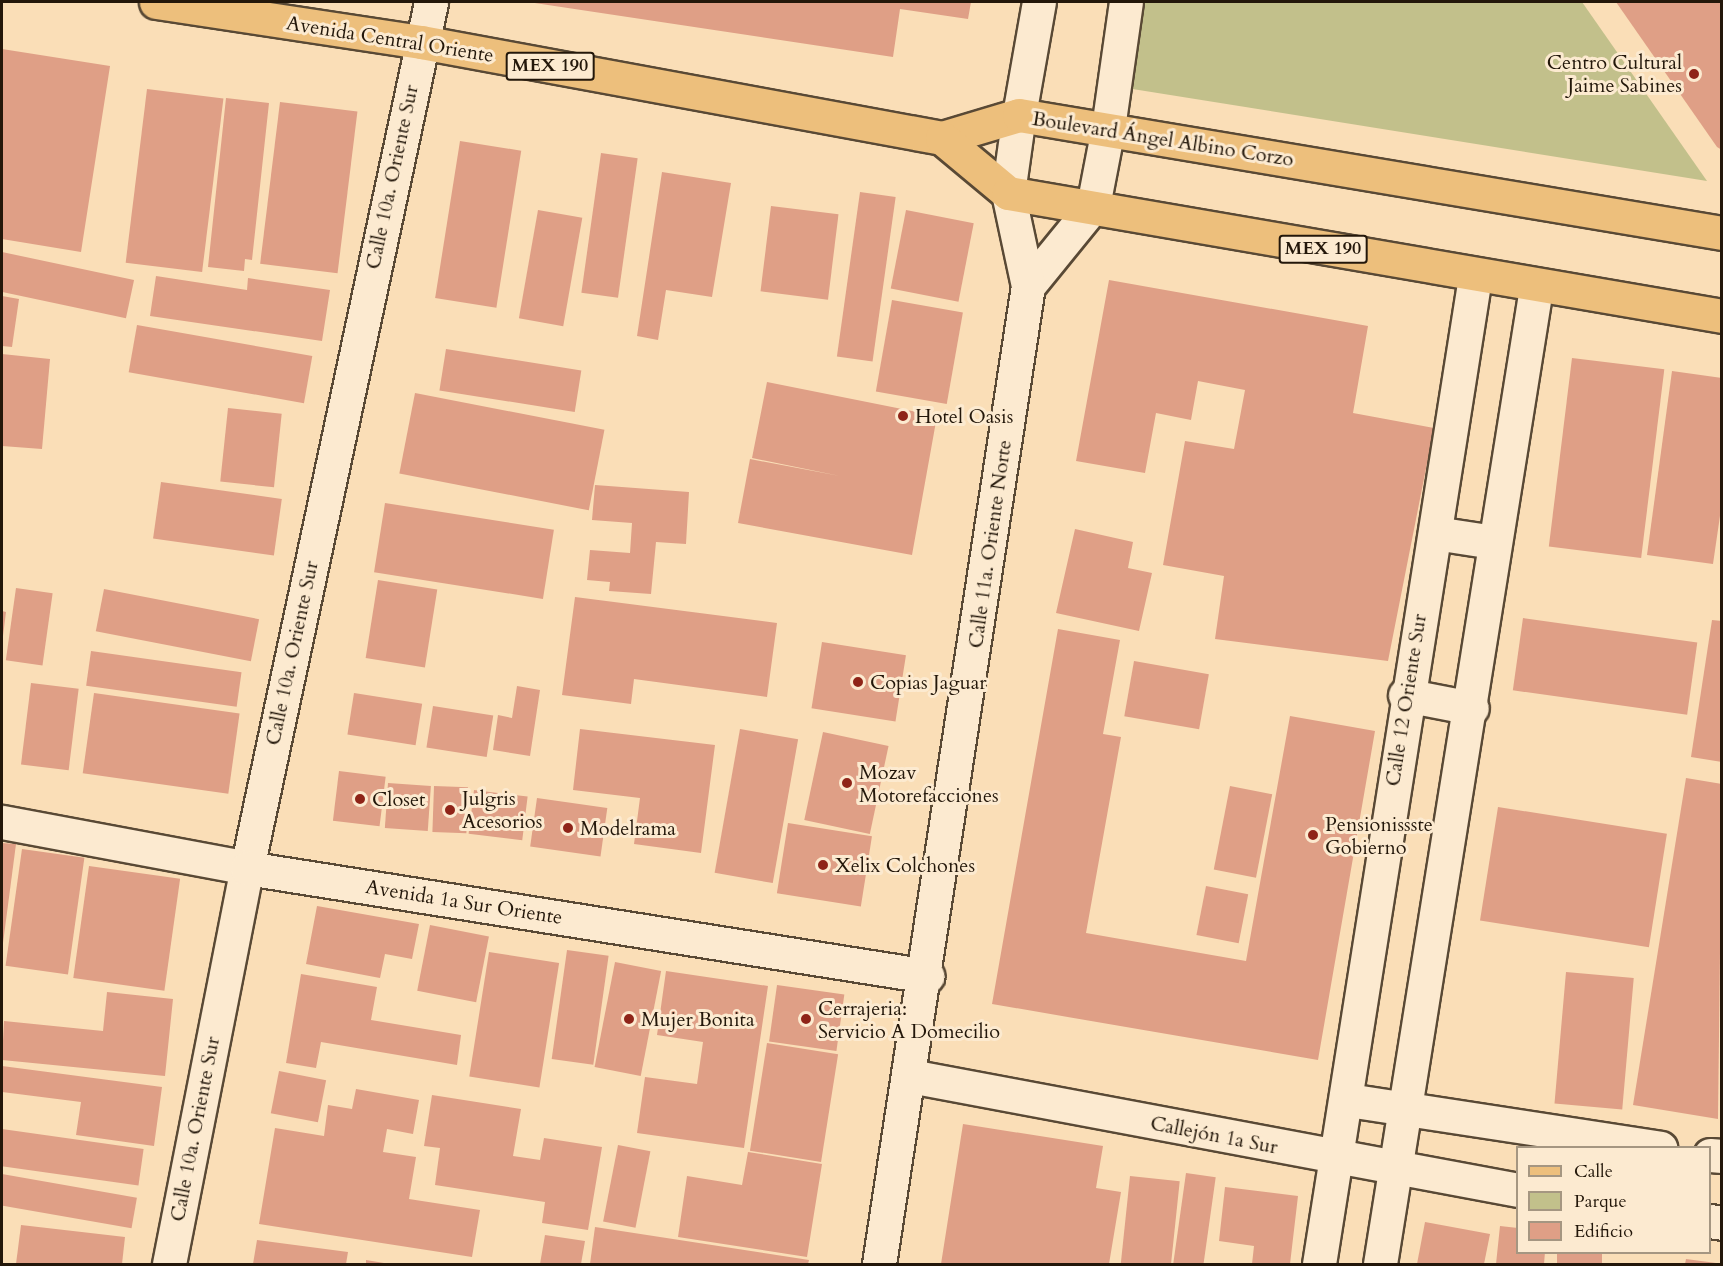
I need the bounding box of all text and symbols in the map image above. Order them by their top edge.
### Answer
street label: Avenida Central Oriente [285,11,495,67]
road number: MEX 190 [505,51,595,81]
place label: Centro Cultural Jaime Sabines [1547,51,1682,98]
marker: Centro Cultural Jaime Sabines [1687,67,1701,81]
street label: Calle 10a. Oriente Sur [361,83,423,271]
street label: Boulevard Ángel Albino Corzo [1031,106,1295,172]
road number: MEX 190 [1278,234,1368,264]
place label: Hotel Oasis [915,404,1013,428]
marker: Hotel Oasis [896,409,910,423]
street label: Calle 11a. Oriente Norte [963,438,1017,650]
street label: Calle 10a. Oriente Sur [261,559,323,747]
street label: Calle 12 Oriente Sur [1381,612,1431,788]
place label: Copias Jaguar [870,670,987,694]
marker: Copias Jaguar [851,675,865,689]
place label: Mozav Motorefacciones [859,760,999,807]
marker: Mozav Motorefacciones [840,776,854,790]
place label: Julgris Acesorios [462,786,542,833]
place label: Closet [372,787,425,811]
marker: Closet [353,792,367,806]
marker: Julgris Acesorios [443,803,457,817]
place label: Pensionissste Gobierno [1325,812,1433,859]
place label: Modelrama [580,816,676,840]
marker: Modelrama [561,821,575,835]
marker: Pensionissste Gobierno [1306,828,1320,842]
place label: Xelix Colchones [835,853,975,877]
marker: Xelix Colchones [816,858,830,872]
street label: Avenida 1a Sur Oriente [364,875,564,929]
place label: Cerrajeria: Servicio A Domecilio [818,996,1000,1043]
place label: Mujer Bonita [641,1007,755,1031]
marker: Mujer Bonita [622,1012,636,1026]
marker: Cerrajeria: Servicio A Domecilio [799,1012,813,1026]
street label: Calle 10a. Oriente Sur [165,1035,225,1223]
street label: Callejón 1a Sur [1148,1111,1280,1159]
legend [1516,1146,1711,1254]
text: Calle [1574,1159,1613,1184]
text: Parque [1574,1189,1627,1214]
text: Edificio [1574,1219,1633,1244]

